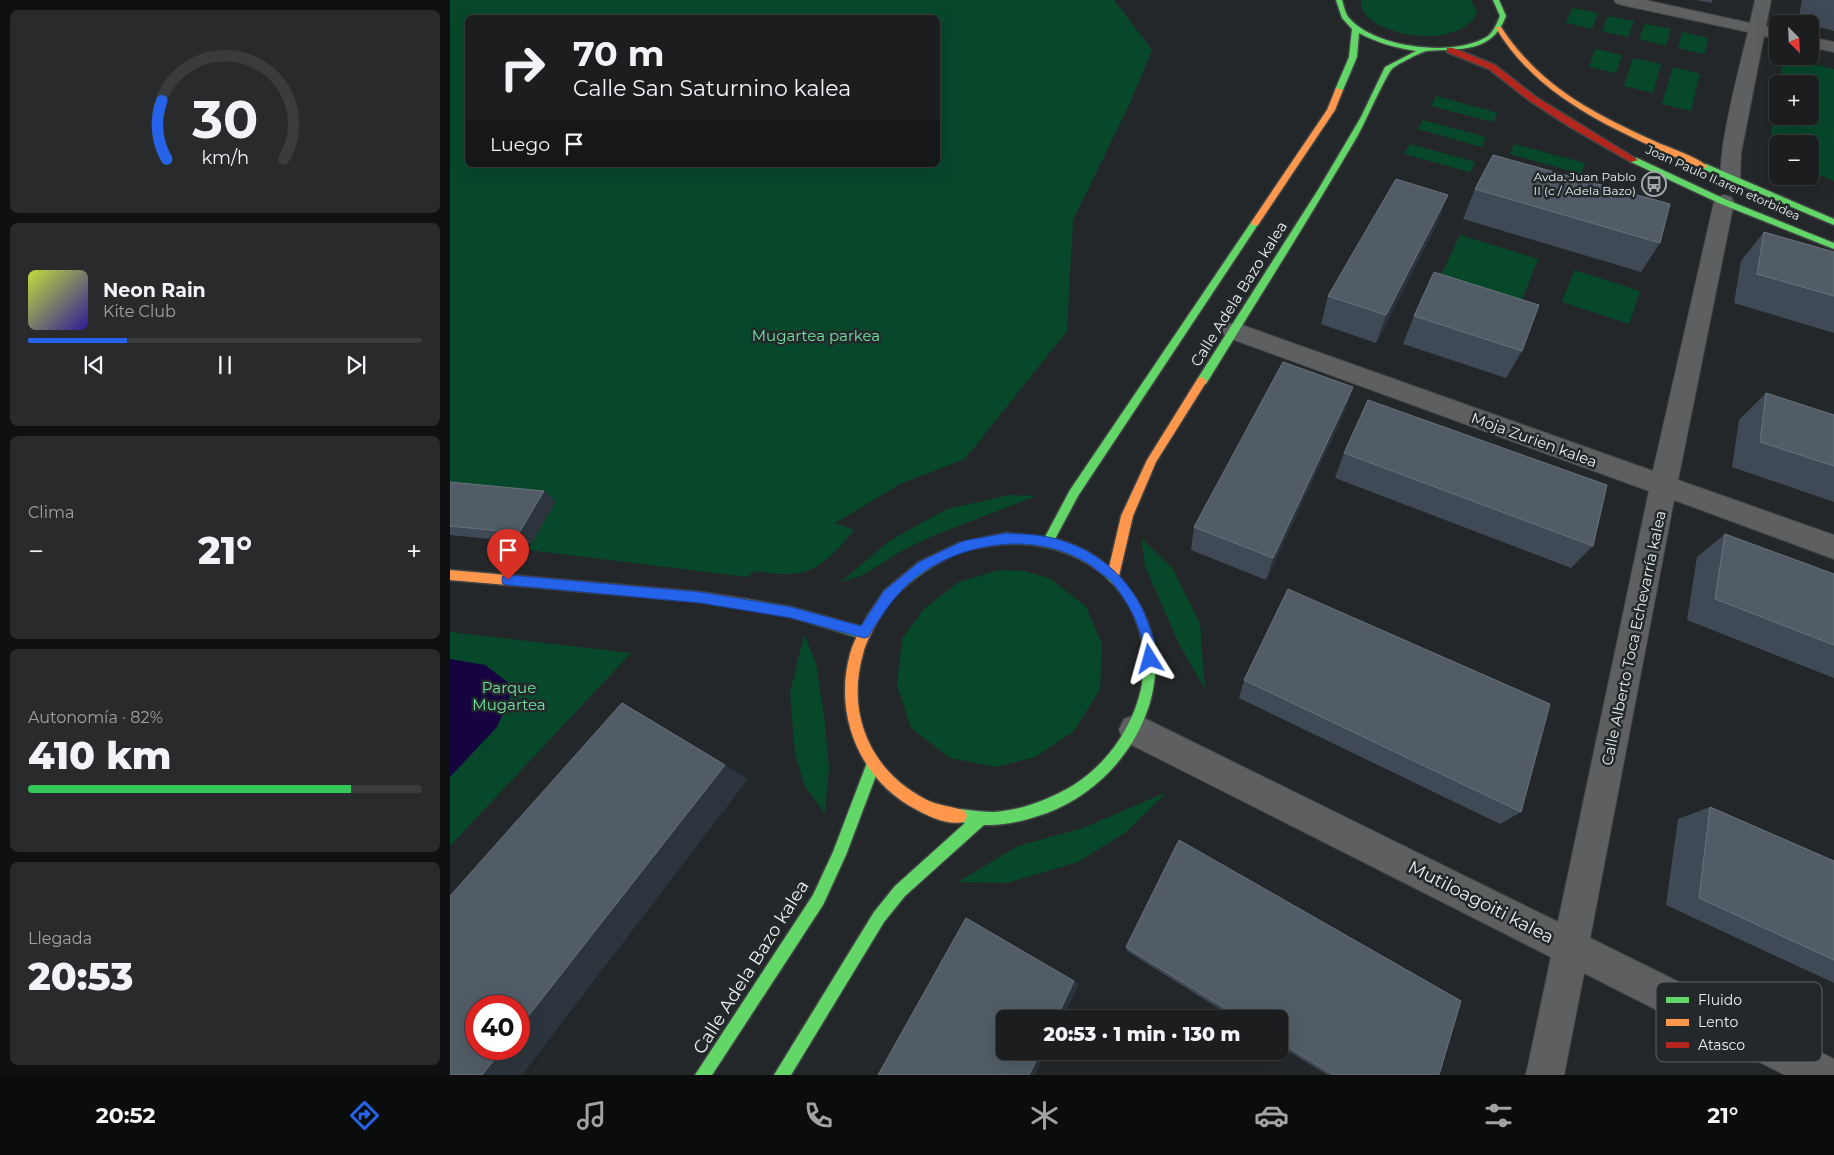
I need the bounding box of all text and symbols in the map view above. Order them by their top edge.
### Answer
north arrow [1769,15,1819,65]
map controls [1769,15,1819,185]
text: 70 m [573,32,664,75]
icon: right [490,35,555,100]
text: Calle San Saturnino kalea [573,75,851,102]
button: + [1769,75,1819,125]
text: 30 [191,88,258,151]
icon: arrive [560,130,588,158]
text: Luego [490,133,550,156]
button: − [1769,135,1819,185]
street label: Joan Paulo II.aren etorbidea [1643,141,1803,223]
text: km/h [201,147,249,168]
place label: Avda. Juan Pablo II (c / Adela Bazo) [1534,169,1636,198]
bus stop icon: Avda. Juan Pablo II (c / Adela Bazo) [1641,171,1667,197]
street label: Calle Adela Bazo kalea [1186,218,1291,370]
text: Neon Rain [103,279,206,302]
text: Kite Club [103,302,176,321]
park label: Mugartea parkea [752,326,880,345]
icon: previous [80,351,108,379]
icon: pause [211,351,239,379]
icon: next [342,351,370,379]
street label: Moja Zurien kalea [1469,408,1600,471]
text: Clima [28,503,74,522]
street label: Calle Alberto Toca Echevarría kalea [1597,509,1670,767]
text: 21° [198,527,252,574]
pin [487,529,529,580]
text: − [28,534,44,568]
text: + [406,534,422,568]
icon: arrive [494,536,522,564]
position arrow [1123,632,1175,684]
park label: Parque Mugartea [472,678,546,714]
text: Autonomía · 82% [28,708,163,727]
text: 410 km [28,732,172,779]
street label: Mutiloagoiti kalea [1404,856,1558,948]
street label: Calle Adela Bazo kalea [688,876,814,1058]
text: Llegada [28,929,92,948]
text: 20:53 [28,953,133,1000]
legend [1656,982,1822,1062]
text: Fluido [1698,991,1742,1009]
speed limit sign: 40 [465,995,530,1060]
text: Lento [1698,1013,1738,1031]
text: 20:53 · 1 min · 130 m [1044,1023,1240,1046]
text: Atasco [1698,1036,1745,1054]
icon: directions [347,1098,382,1133]
icon: music [574,1098,609,1133]
icon: phone [801,1098,836,1133]
icon: climate [1027,1098,1062,1133]
icon: car [1254,1098,1289,1133]
icon: filters [1481,1098,1516,1133]
text: 20:52 [96,1102,156,1129]
text: 21° [1707,1102,1738,1129]

